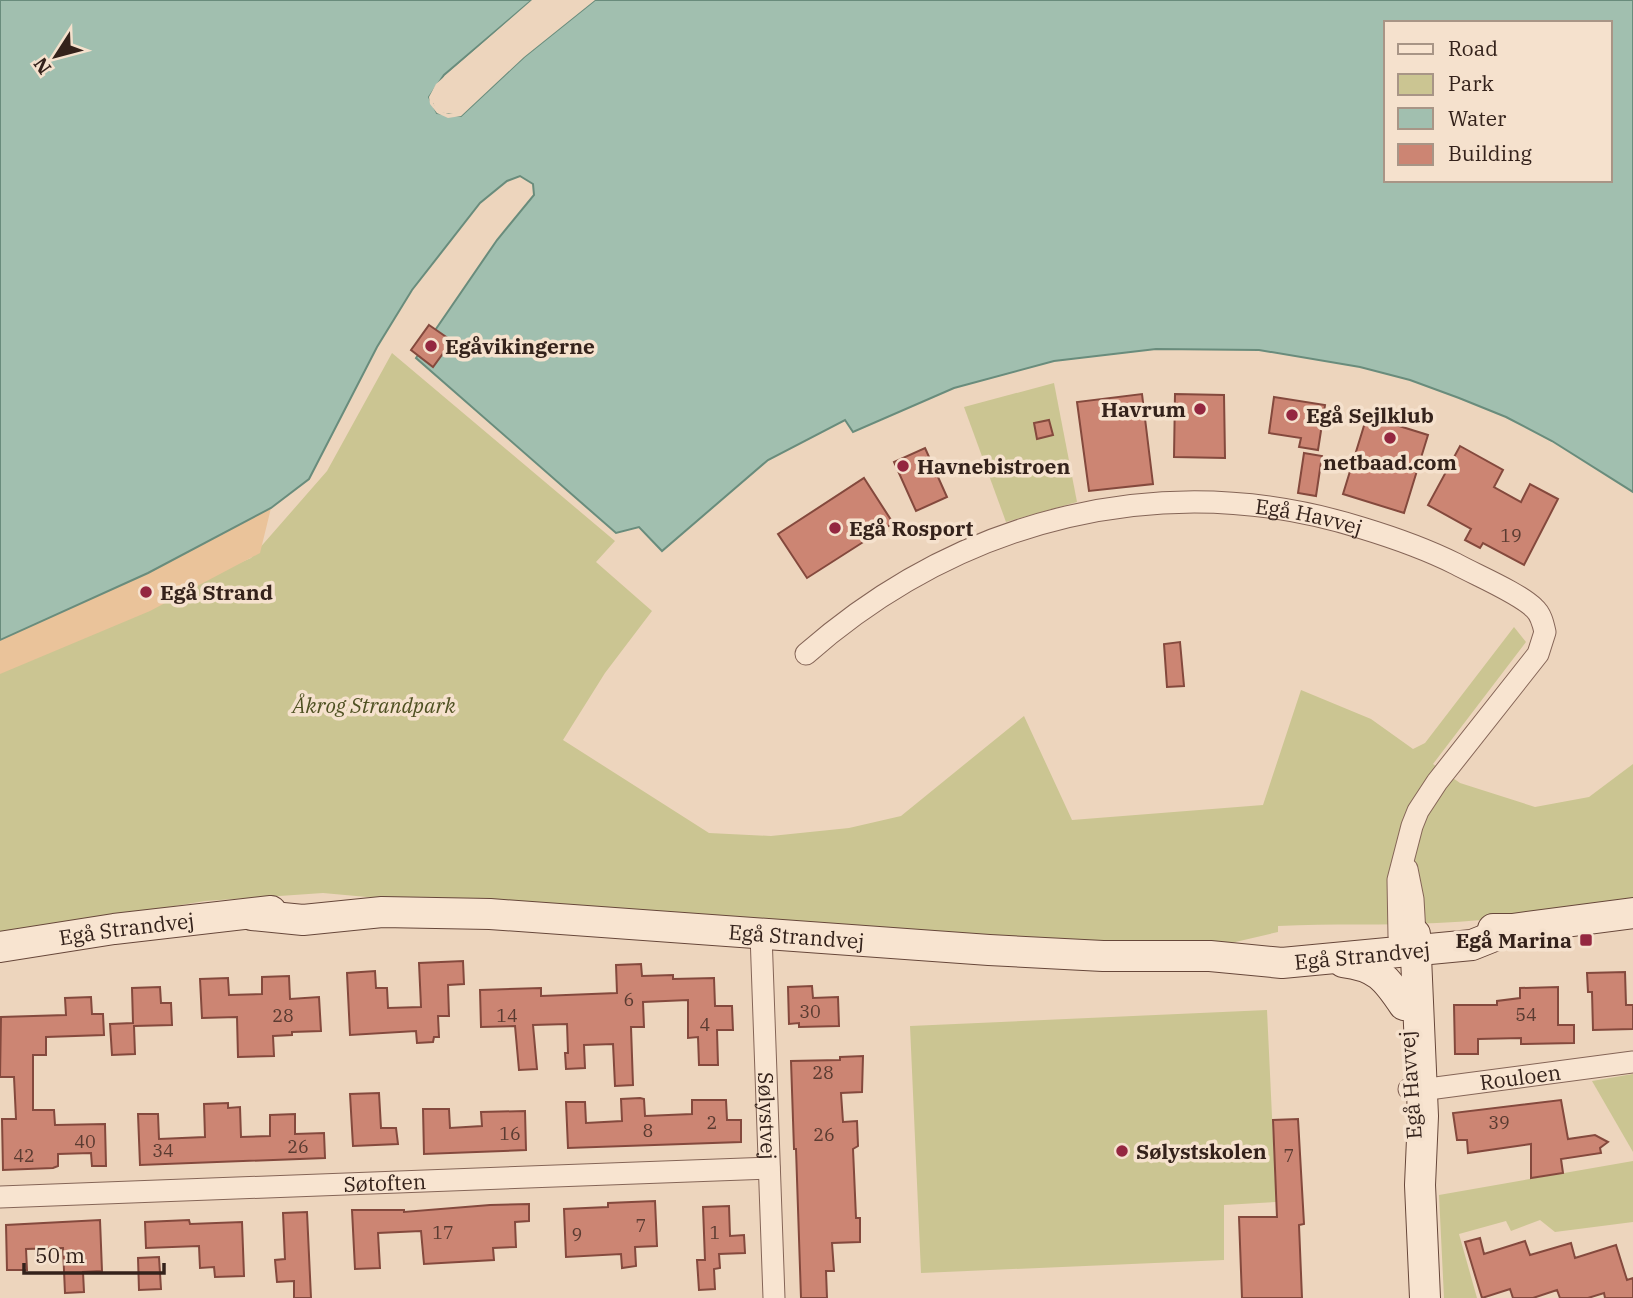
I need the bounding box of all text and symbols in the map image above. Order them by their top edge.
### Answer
north arrow [21,21,91,91]
legend [1384,21,1612,182]
text: Road [1448,34,1498,62]
text: N [28,53,56,79]
text: Park [1448,69,1495,97]
text: Water [1448,104,1507,132]
text: Building [1448,139,1533,167]
place label: Egåvikingerne [445,332,595,360]
marker: Egåvikingerne [423,338,439,354]
place label: Havrum [1101,395,1186,423]
marker: Havrum [1192,401,1208,417]
place label: Egå Sejlklub [1306,401,1434,429]
marker: Egå Sejlklub [1284,407,1300,423]
marker: netbaad.com [1382,430,1398,446]
place label: netbaad.com [1323,448,1457,476]
place label: Havnebistroen [917,452,1071,480]
marker: Havnebistroen [895,458,911,474]
street label: Egå Havvej [1254,492,1366,541]
place label: Egå Rosport [849,514,974,542]
marker: Egå Rosport [827,520,843,536]
house number: 19 [1500,524,1522,547]
place label: Egå Strand [160,578,273,606]
marker: Egå Strand [138,584,154,600]
park label: Åkrog Strandpark [290,691,457,719]
street label: Egå Strandvej [57,906,196,952]
street label: Egå Strandvej [728,917,866,955]
place label: Egå Marina [1455,926,1572,954]
marker: Egå Marina [1578,932,1594,948]
street label: Egå Strandvej [1293,935,1431,976]
house number: 6 [624,988,634,1011]
house number: 30 [799,1000,821,1023]
house number: 54 [1515,1003,1537,1026]
house number: 28 [272,1004,294,1027]
house number: 14 [496,1004,518,1027]
house number: 4 [700,1013,710,1036]
street label: Egå Havvej [1392,1030,1428,1140]
street label: Rouloen [1478,1058,1563,1096]
house number: 28 [812,1061,834,1084]
street label: Sølystvej [752,1072,783,1160]
house number: 2 [707,1111,717,1134]
house number: 39 [1488,1111,1510,1134]
house number: 8 [643,1119,653,1142]
house number: 16 [499,1122,521,1145]
house number: 26 [813,1123,835,1146]
house number: 40 [74,1130,96,1153]
house number: 26 [287,1135,309,1158]
place label: Sølystskolen [1136,1137,1267,1165]
house number: 34 [152,1139,174,1162]
marker: Sølystskolen [1114,1143,1130,1159]
house number: 42 [13,1144,35,1167]
house number: 7 [1284,1144,1294,1167]
street label: Søtoften [343,1167,427,1198]
house number: 7 [636,1214,646,1237]
house number: 17 [432,1221,454,1244]
house number: 1 [710,1221,720,1244]
house number: 9 [572,1223,582,1246]
scale bar [24,1232,164,1276]
text: 50 m [35,1241,85,1269]

